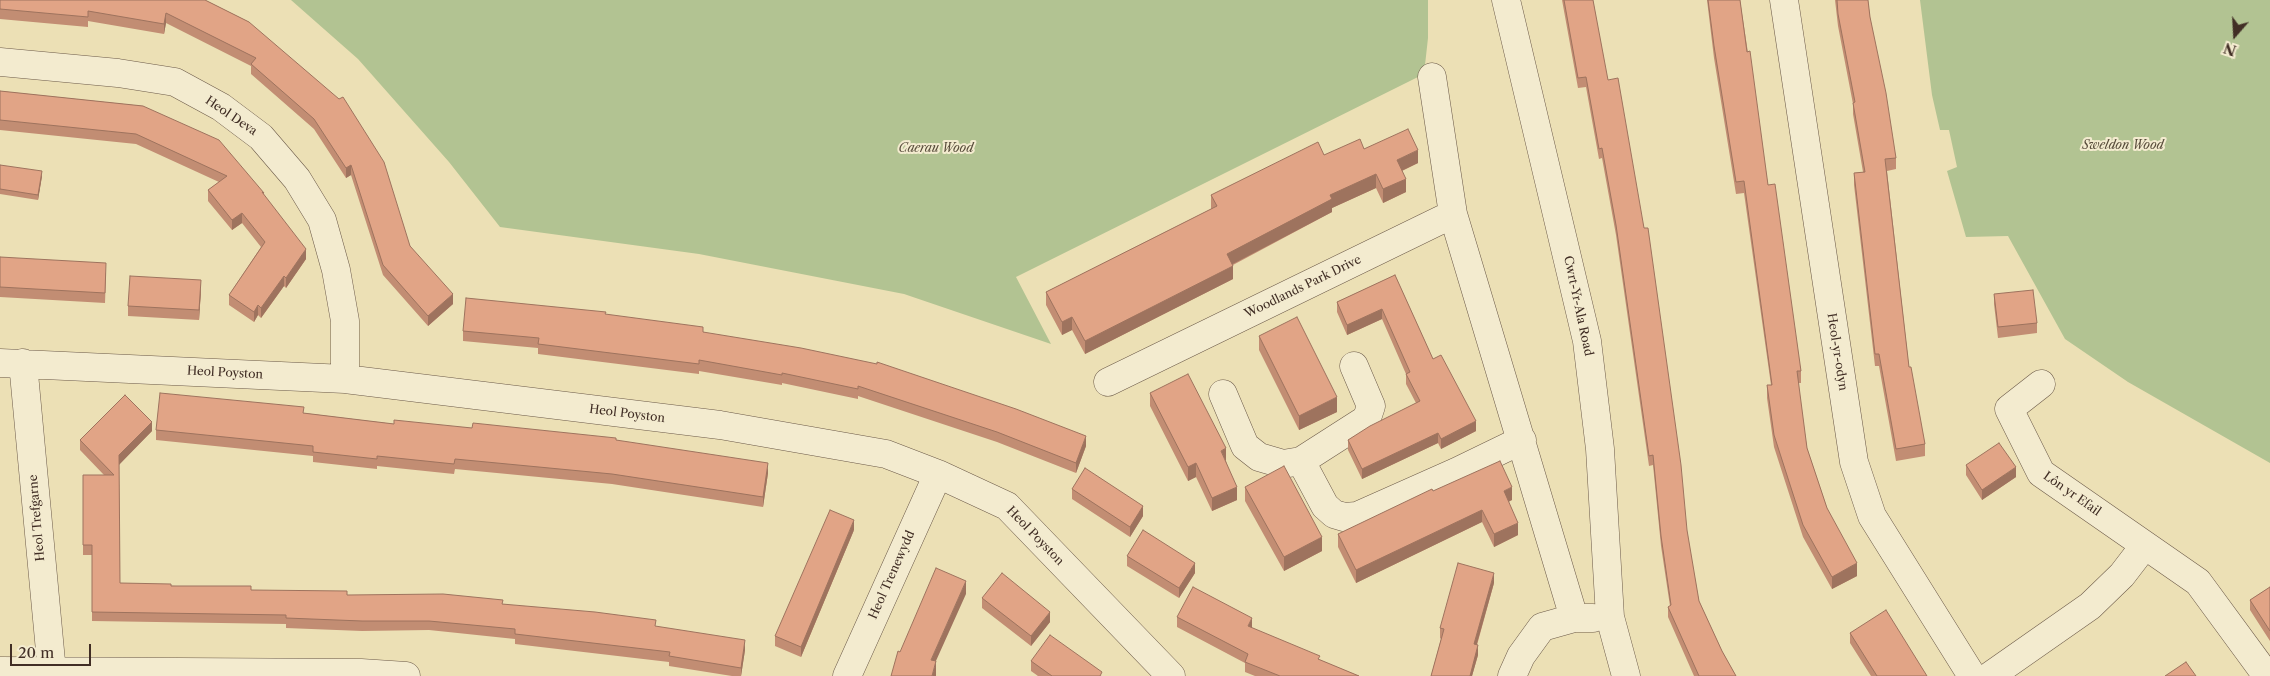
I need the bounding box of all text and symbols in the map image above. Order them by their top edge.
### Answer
north arrow [2210,10,2260,60]
text: N [2221,39,2239,60]
street label: Heol Deva [202,93,260,139]
park label: Sweldon Wood [2082,139,2164,153]
park label: Caerau Wood [899,142,973,156]
street label: Woodlands Park Drive [1242,253,1364,321]
street label: Cwrt-Yr-Ala Road [1560,255,1596,357]
street label: Heol-yr-odyn [1824,312,1850,392]
street label: Heol Poyston [187,364,263,382]
street label: Heol Poyston [588,402,666,426]
street label: Lôn yr Efail [2040,469,2104,519]
street label: Heol Trefgarne [26,474,48,562]
street label: Heol Poyston [1003,504,1067,568]
street label: Heol Trenewydd [866,528,918,622]
scale bar [12,634,94,666]
text: 20 m [18,643,54,662]

